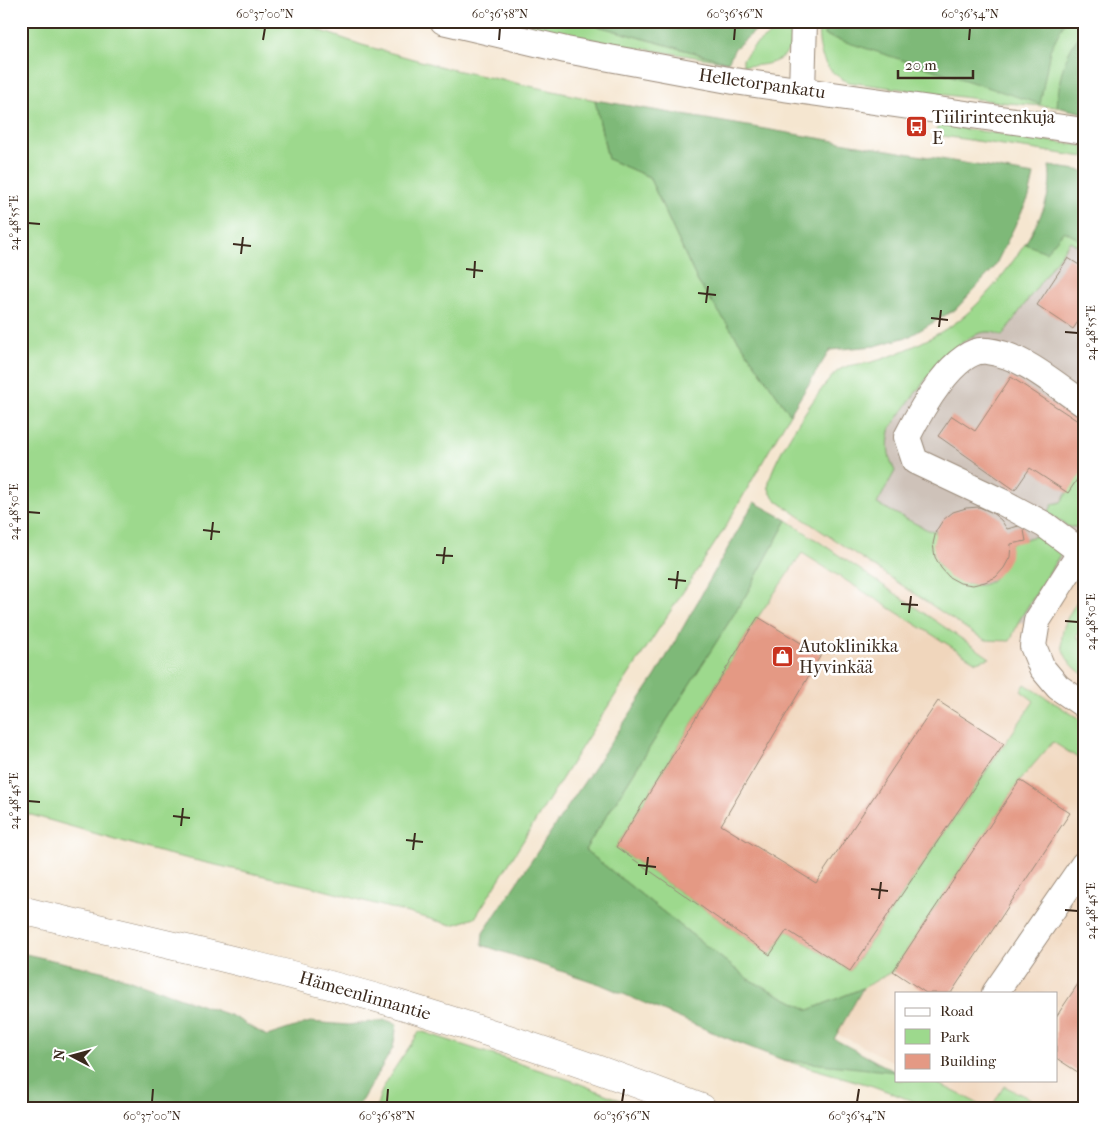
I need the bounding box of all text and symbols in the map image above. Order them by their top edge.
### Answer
text: 60°37'00"N [236,7,294,21]
text: 60°36'58"N [472,7,528,21]
text: 60°36'56"N [707,7,763,21]
text: 60°36'54"N [941,7,999,21]
scale bar [898,48,972,80]
text: 20 m [905,56,937,74]
street label: Helletorpankatu [697,65,827,103]
place label: Tiilirinteenkuja E [932,107,1056,149]
bus stop icon: Tiilirinteenkuja E [904,115,928,139]
text: 24°48'55"E [7,195,21,251]
text: 24°48'55"E [1084,305,1098,361]
text: 24°48'50"E [7,483,21,541]
text: 24°48'50"E [1084,593,1098,651]
place label: Autoklinikka Hyvinkää [798,636,899,678]
shop icon: Autoklinikka Hyvinkää [771,644,795,668]
text: 24°48'45"E [7,772,21,830]
text: 24°48'45"E [1084,882,1098,940]
street label: Hämeenlinnantie [297,967,433,1025]
legend [895,992,1058,1082]
text: Road [940,1002,974,1020]
text: Park [940,1028,970,1046]
north arrow [48,1032,98,1082]
text: N [51,1048,69,1061]
text: Building [940,1052,997,1070]
text: 60°37'00"N [123,1109,181,1123]
text: 60°36'58"N [359,1109,415,1123]
text: 60°36'56"N [594,1109,650,1123]
text: 60°36'54"N [828,1109,886,1123]

